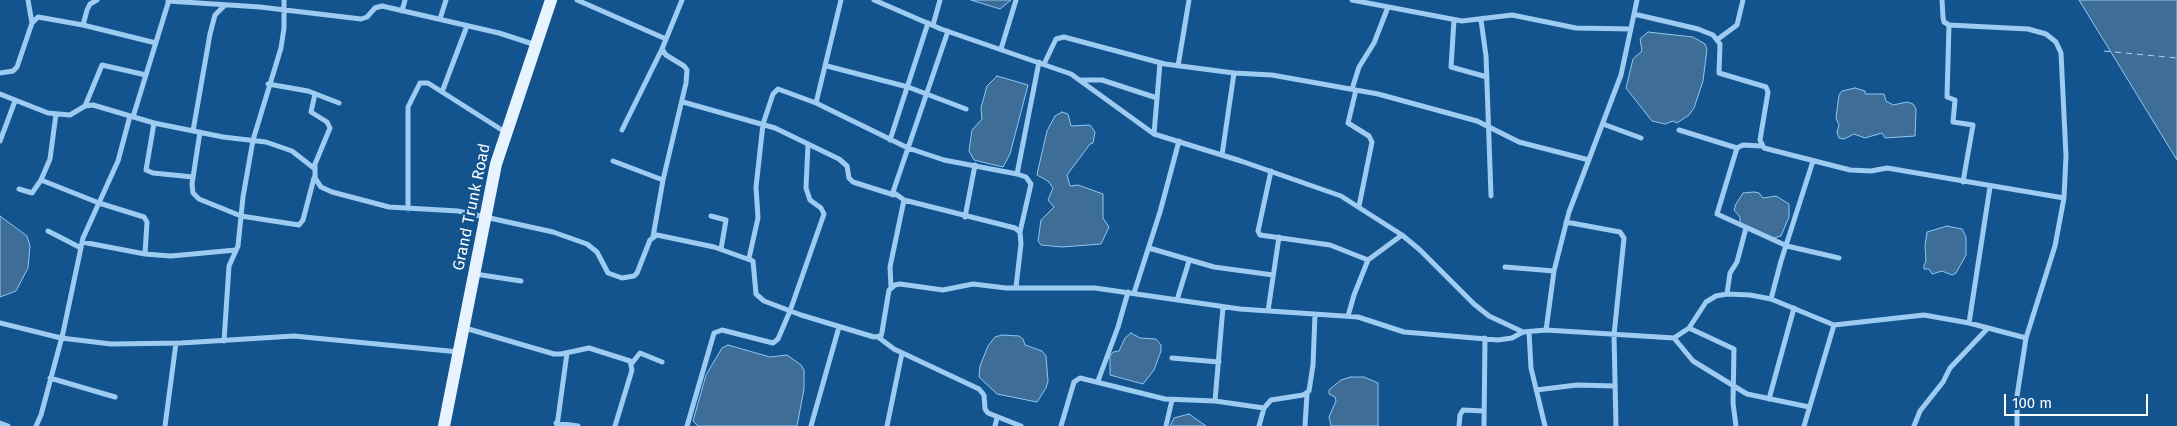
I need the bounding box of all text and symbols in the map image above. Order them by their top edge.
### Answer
street label: Grand Trunk Road [449,142,495,272]
scale bar [2007,384,2151,416]
text: 100 m [2012,394,2052,412]

